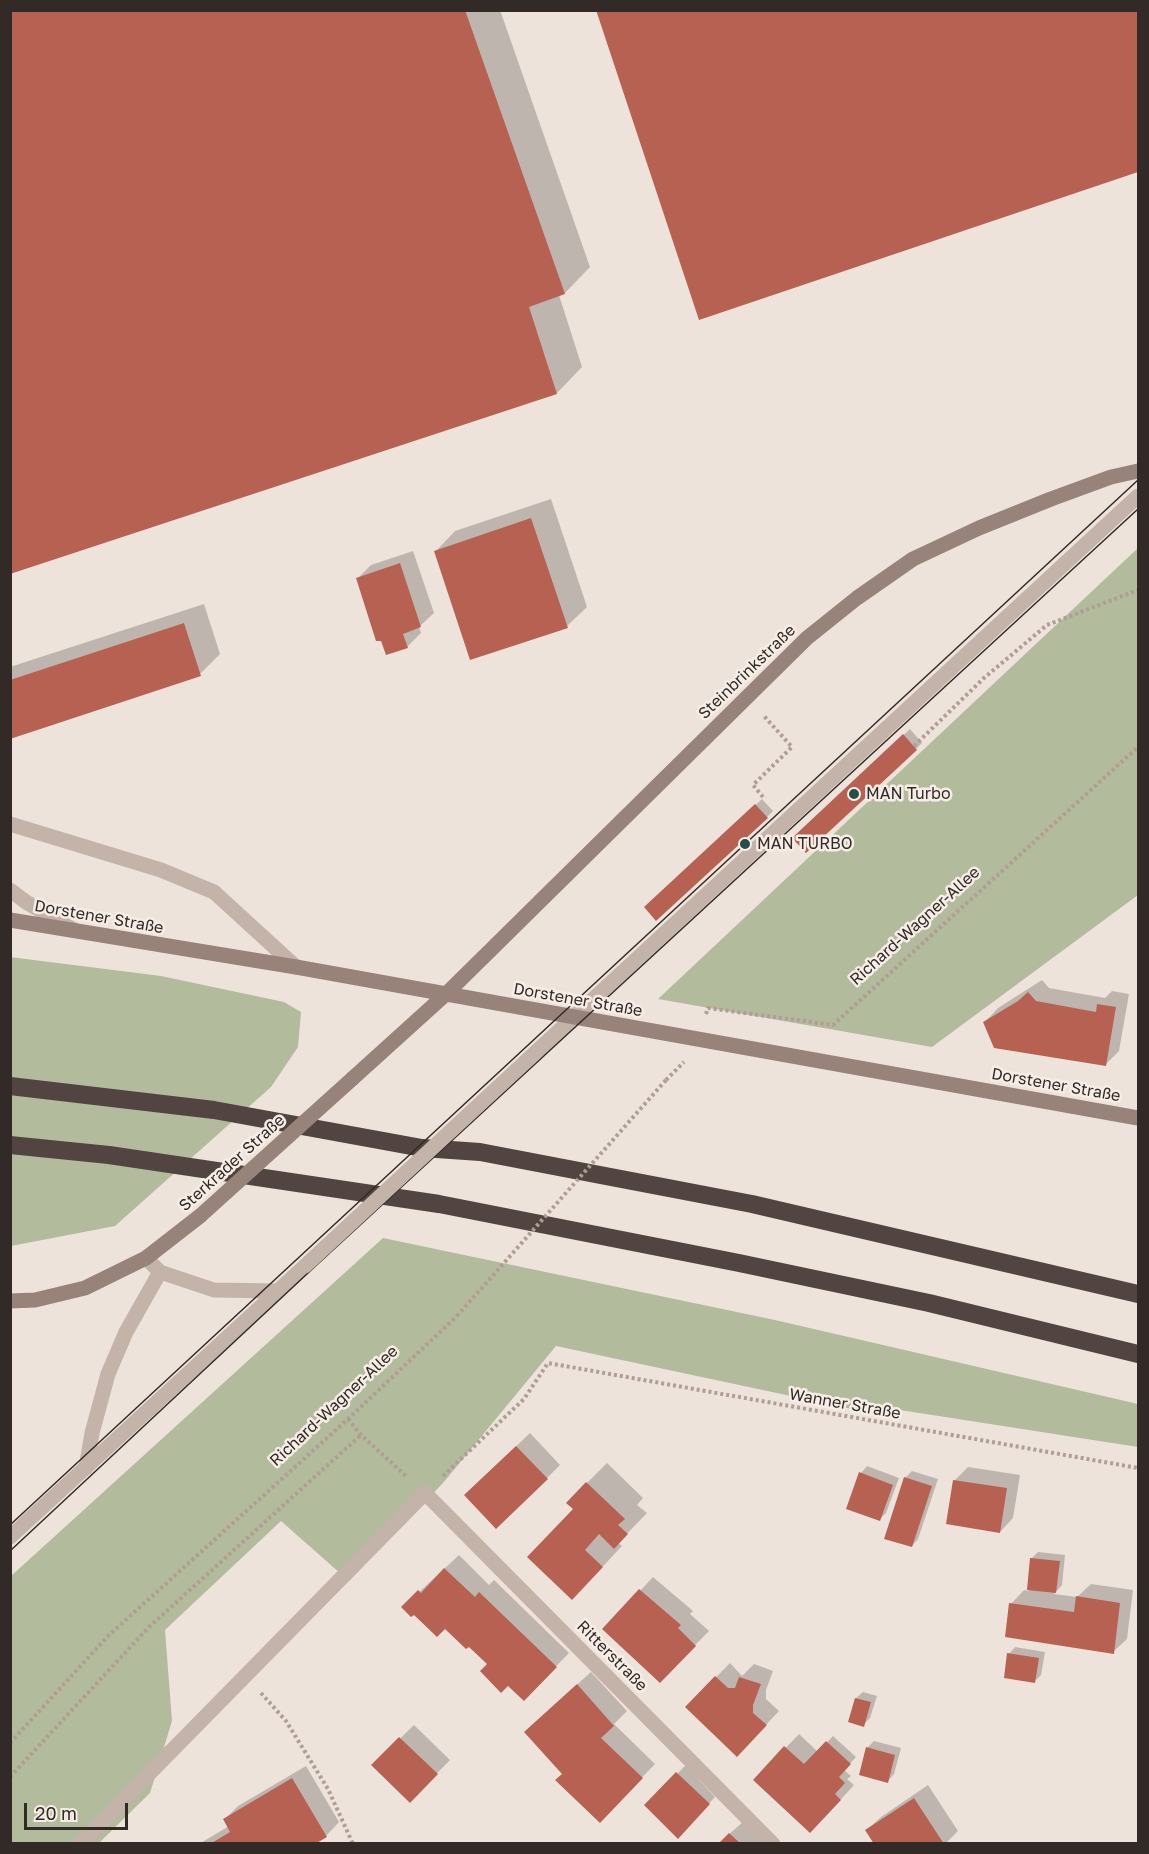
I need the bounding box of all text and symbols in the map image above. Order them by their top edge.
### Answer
street label: Steinbrinkstraße [694,621,800,723]
place label: MAN Turbo [866,784,950,804]
marker: MAN Turbo [847,787,861,801]
place label: MAN TURBO [757,834,853,854]
marker: MAN TURBO [738,837,752,851]
street label: Richard-Wagner-Allee [846,863,984,989]
street label: Dorstener Straße [33,896,165,938]
street label: Dorstener Straße [512,979,644,1021]
street label: Dorstener Straße [990,1064,1122,1106]
street label: Sterkrader Straße [175,1111,289,1215]
street label: Richard-Wagner-Allee [266,1342,402,1470]
street label: Wanner Straße [788,1385,902,1423]
street label: Ritterstraße [573,1617,651,1695]
scale bar [27,1791,130,1829]
text: 20 m [35,1802,77,1824]

